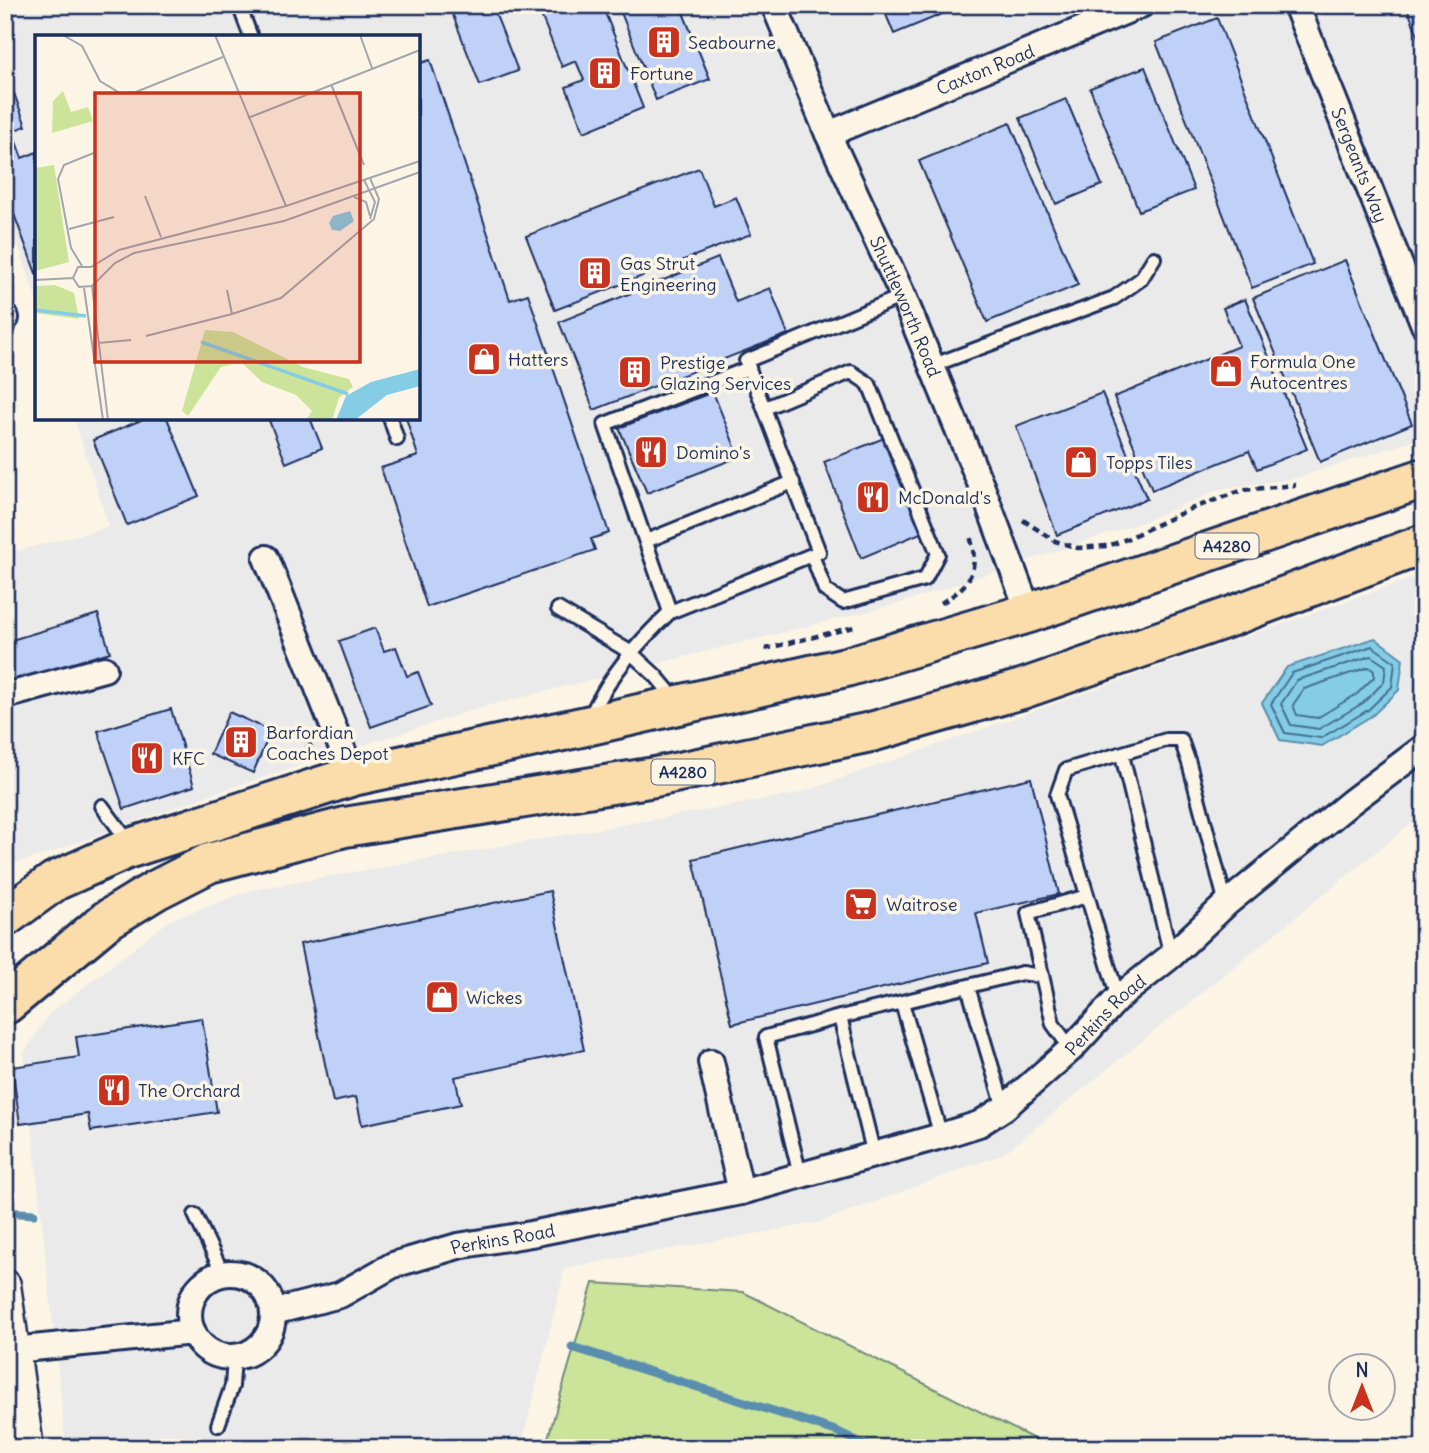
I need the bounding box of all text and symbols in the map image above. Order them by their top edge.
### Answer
building icon: Seabourne [645,23,683,61]
place label: Seabourne [688,31,776,54]
inset map [35,35,420,420]
street label: Caxton Road [933,39,1038,100]
building icon: Fortune [586,54,624,92]
place label: Fortune [630,62,694,85]
street label: Sergeants Way [1327,104,1393,226]
street label: Shuttleworth Road [865,232,947,381]
place label: Gas Strut Engineering [620,252,717,296]
building icon: Gas Strut Engineering [576,254,614,292]
shop icon: Hatters [465,340,503,378]
place label: Hatters [508,348,568,371]
place label: Formula One Autocentres [1250,350,1356,394]
place label: Prestige Glazing Services [660,351,791,395]
shop icon: Formula One Autocentres [1207,352,1245,390]
building icon: Prestige Glazing Services [616,353,654,391]
restaurant icon: Domino's [632,433,670,471]
place label: Domino's [676,441,751,464]
shop icon: Topps Tiles [1062,443,1100,481]
place label: Topps Tiles [1106,451,1193,474]
restaurant icon: McDonald's [854,478,892,516]
place label: McDonald's [898,486,991,509]
road number: A4280 [1196,534,1258,558]
place label: Barfordian Coaches Depot [266,721,388,765]
building icon: Barfordian Coaches Depot [222,723,260,761]
restaurant icon: KFC [128,739,166,777]
place label: KFC [172,747,205,770]
road number: A4280 [652,760,714,785]
supermarket icon: Waitrose [842,885,880,923]
place label: Waitrose [886,893,957,916]
street label: Perkins Road [1060,969,1151,1060]
shop icon: Wickes [423,978,461,1016]
place label: Wickes [466,986,522,1009]
restaurant icon: The Orchard [95,1071,133,1109]
place label: The Orchard [138,1079,241,1102]
street label: Perkins Road [448,1218,557,1259]
north arrow [1328,1352,1398,1422]
text: N [1355,1358,1369,1382]

